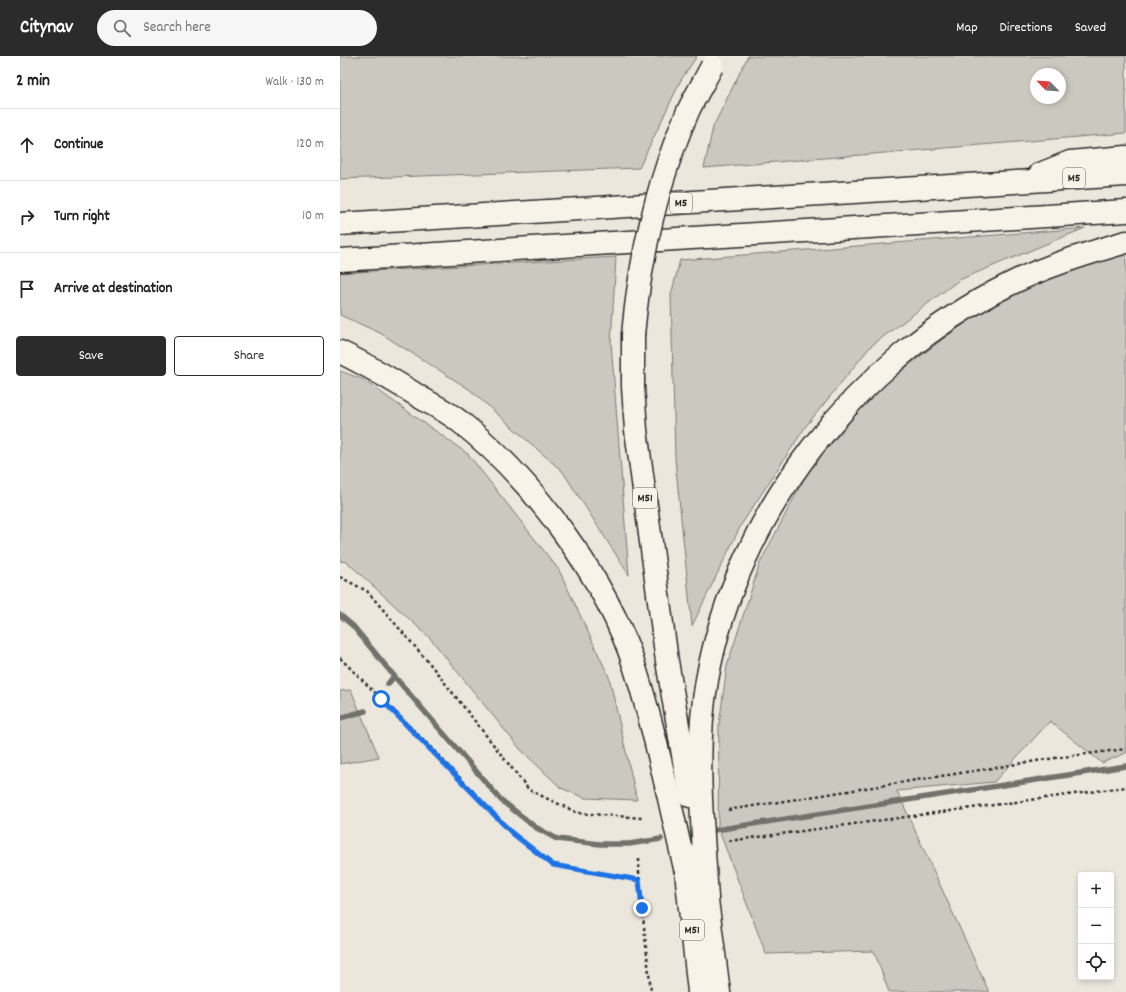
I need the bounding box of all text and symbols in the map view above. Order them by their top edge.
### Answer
search box [97,10,377,46]
text: Citynav [20,15,73,42]
icon: search [111,17,133,39]
text: Search here [143,17,211,39]
text: Map [956,18,978,38]
text: Directions [1000,18,1053,38]
text: Saved [1075,18,1106,38]
north arrow [1030,68,1066,104]
text: 2 min [16,70,50,94]
text: Walk · 130 m [265,73,324,92]
icon: ahead [16,134,38,156]
text: Continue [54,134,103,156]
text: 120 m [296,135,324,154]
road number: M5 [1063,168,1085,188]
road number: M5 [670,193,692,213]
icon: right [16,206,38,228]
text: Turn right [54,206,110,228]
text: 10 m [302,207,324,226]
icon: arrive [16,278,38,300]
text: Arrive at destination [54,278,172,300]
button: Save [16,336,166,376]
button: Share [174,336,324,376]
road number: M51 [633,488,657,508]
route start [372,690,390,708]
map controls [1078,872,1114,980]
button: + [1078,872,1114,908]
route end [633,899,651,917]
button: − [1078,908,1114,944]
road number: M51 [680,920,704,940]
button: locate [1078,944,1114,980]

